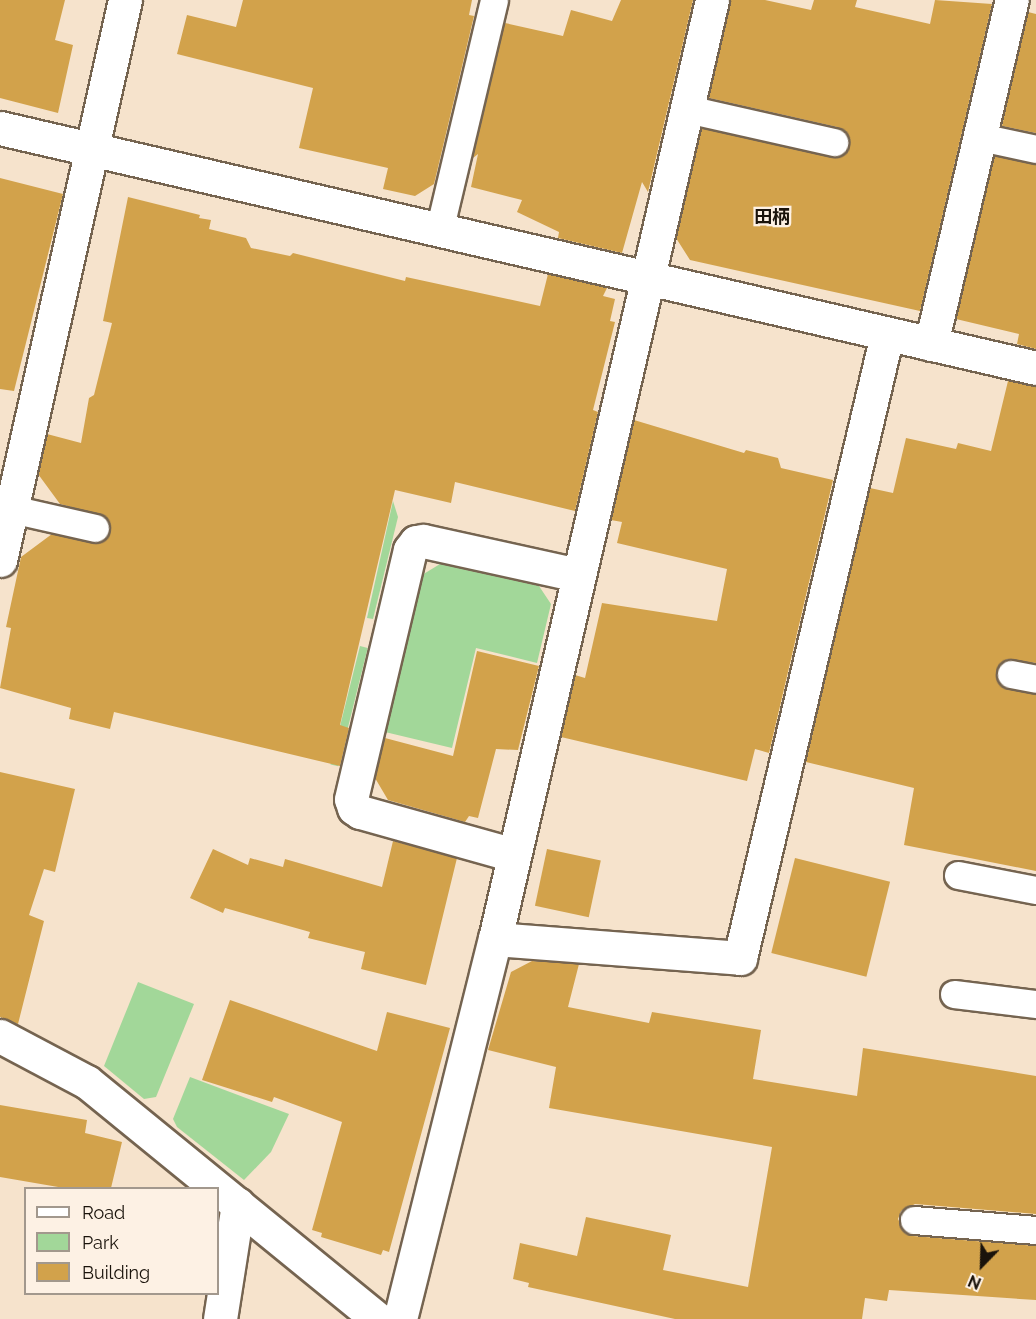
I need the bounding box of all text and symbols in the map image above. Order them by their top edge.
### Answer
district label: 田柄 [754,206,790,228]
legend [24,1187,219,1295]
text: Road [82,1202,125,1223]
text: Park [82,1232,119,1253]
north arrow [952,1235,1012,1295]
text: Building [82,1262,150,1283]
text: N [965,1271,984,1293]

